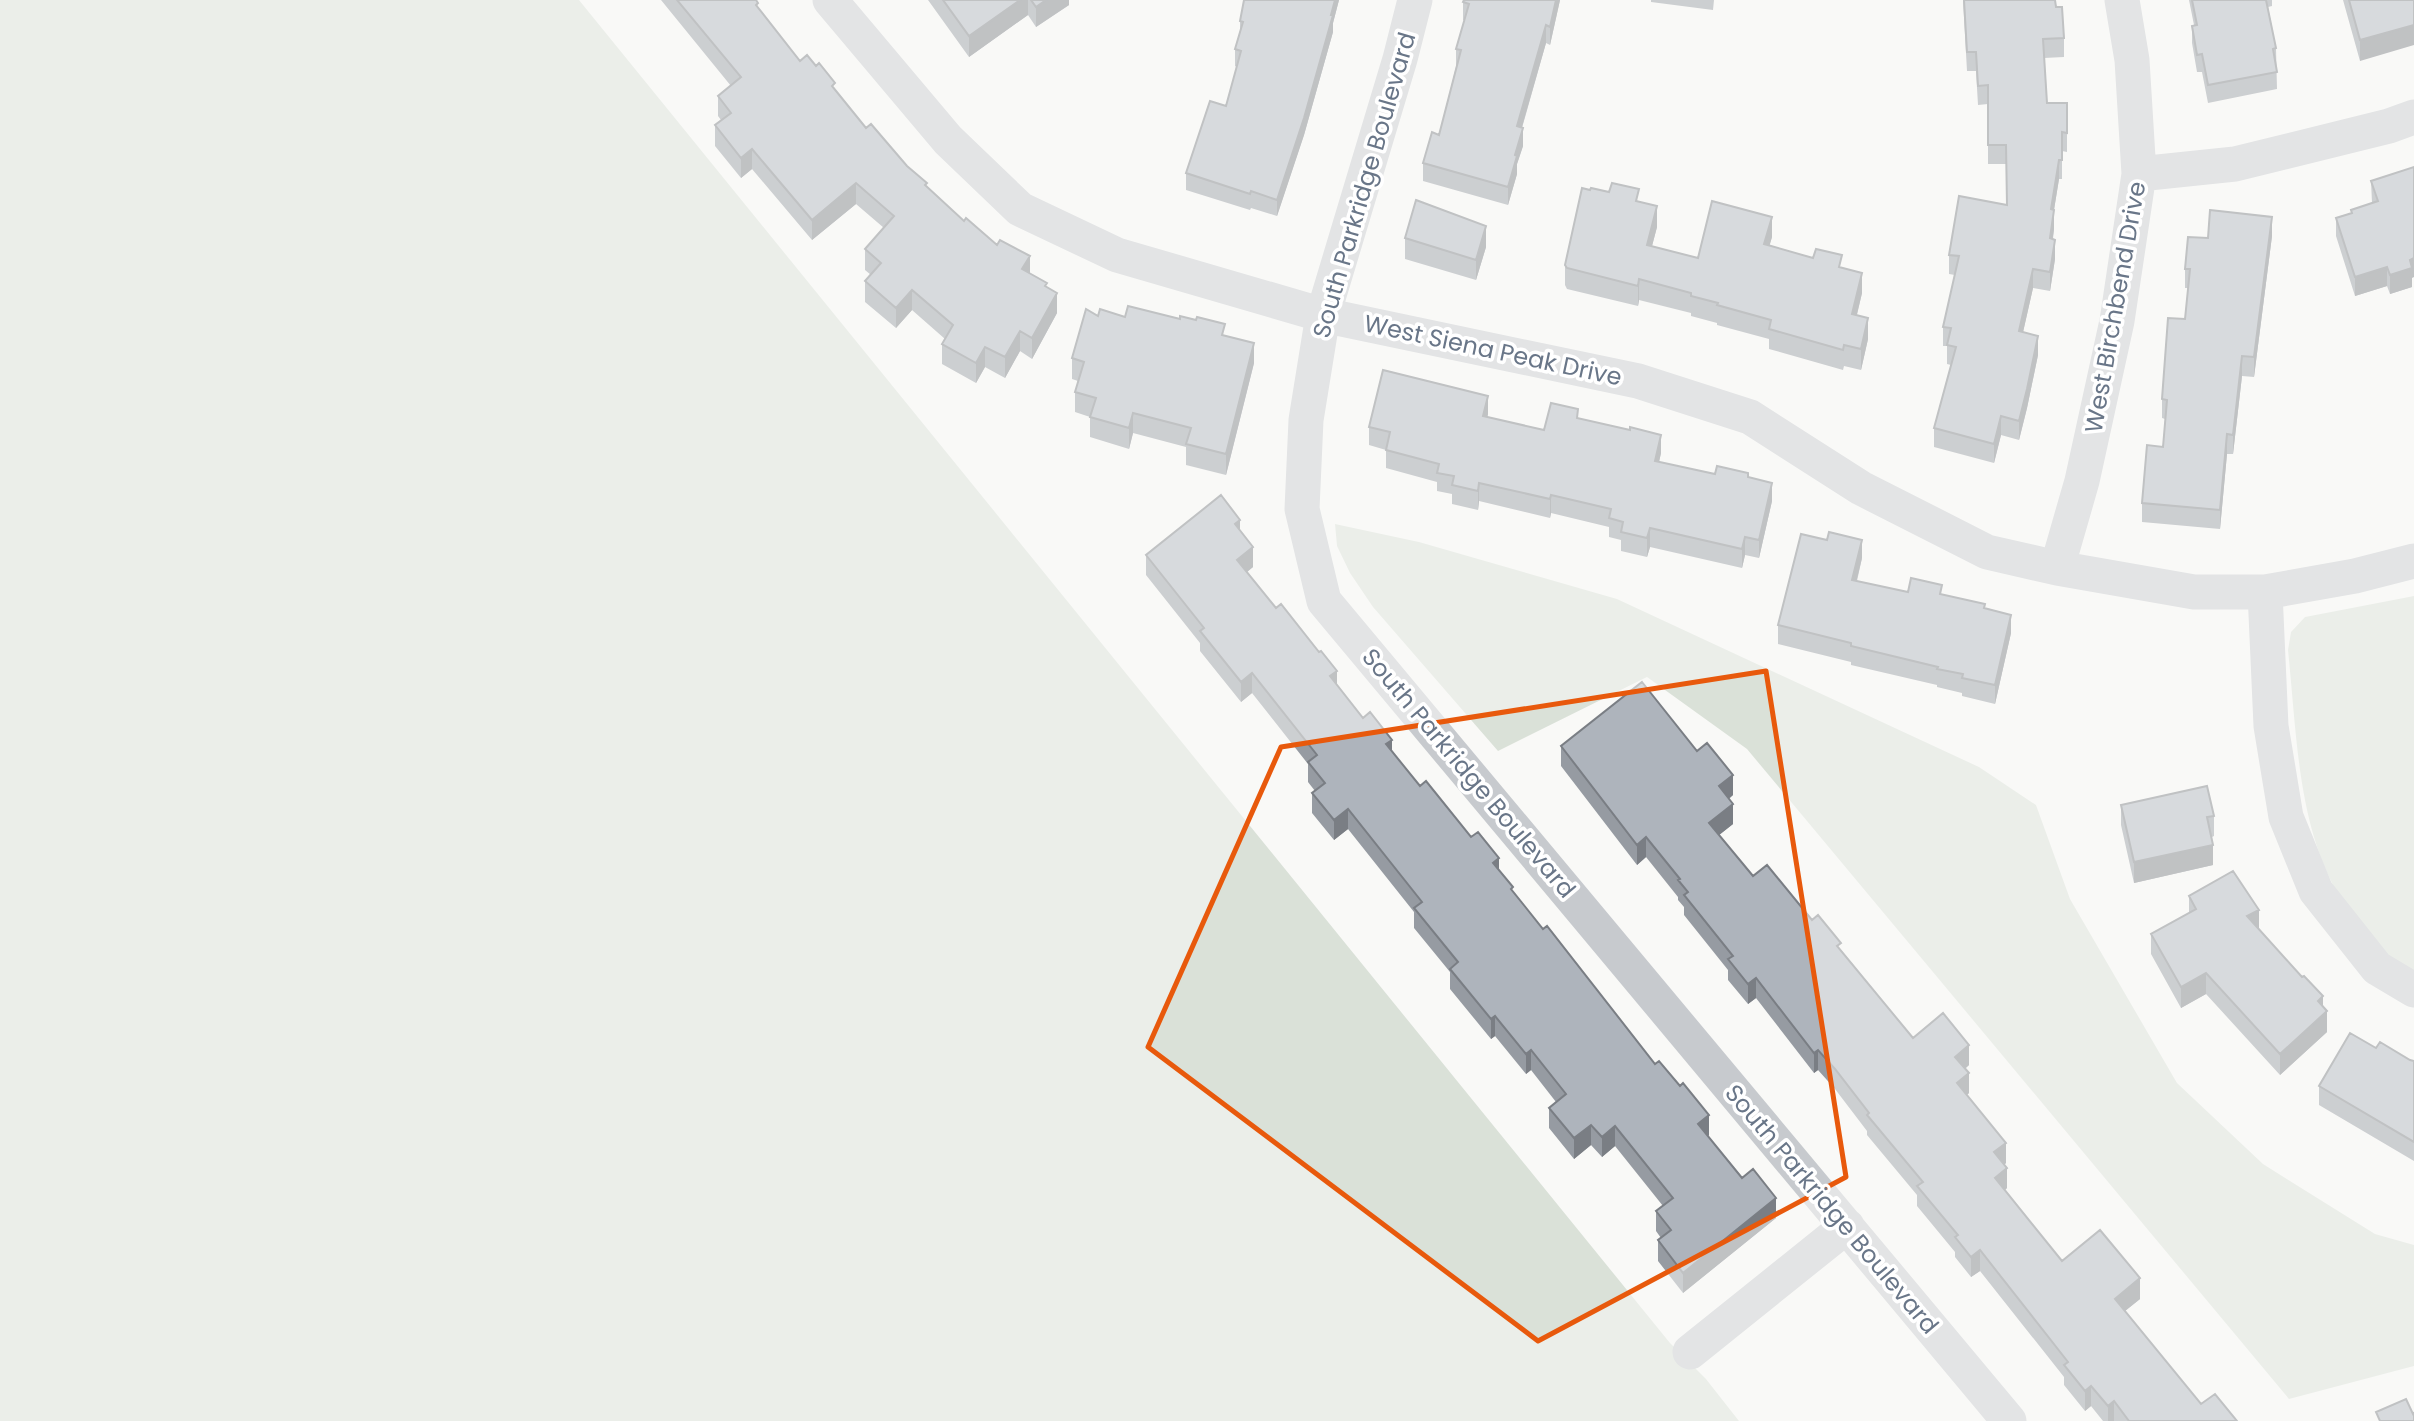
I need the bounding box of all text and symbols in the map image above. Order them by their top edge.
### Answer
street label: South Parkridge Boulevard [1305,28,1423,342]
street label: West Birchbend Drive [2077,179,2153,435]
street label: West Siena Peak Drive [1361,307,1625,393]
street label: South Parkridge Boulevard [1355,641,1583,905]
street label: South Parkridge Boulevard [1718,1077,1946,1341]

